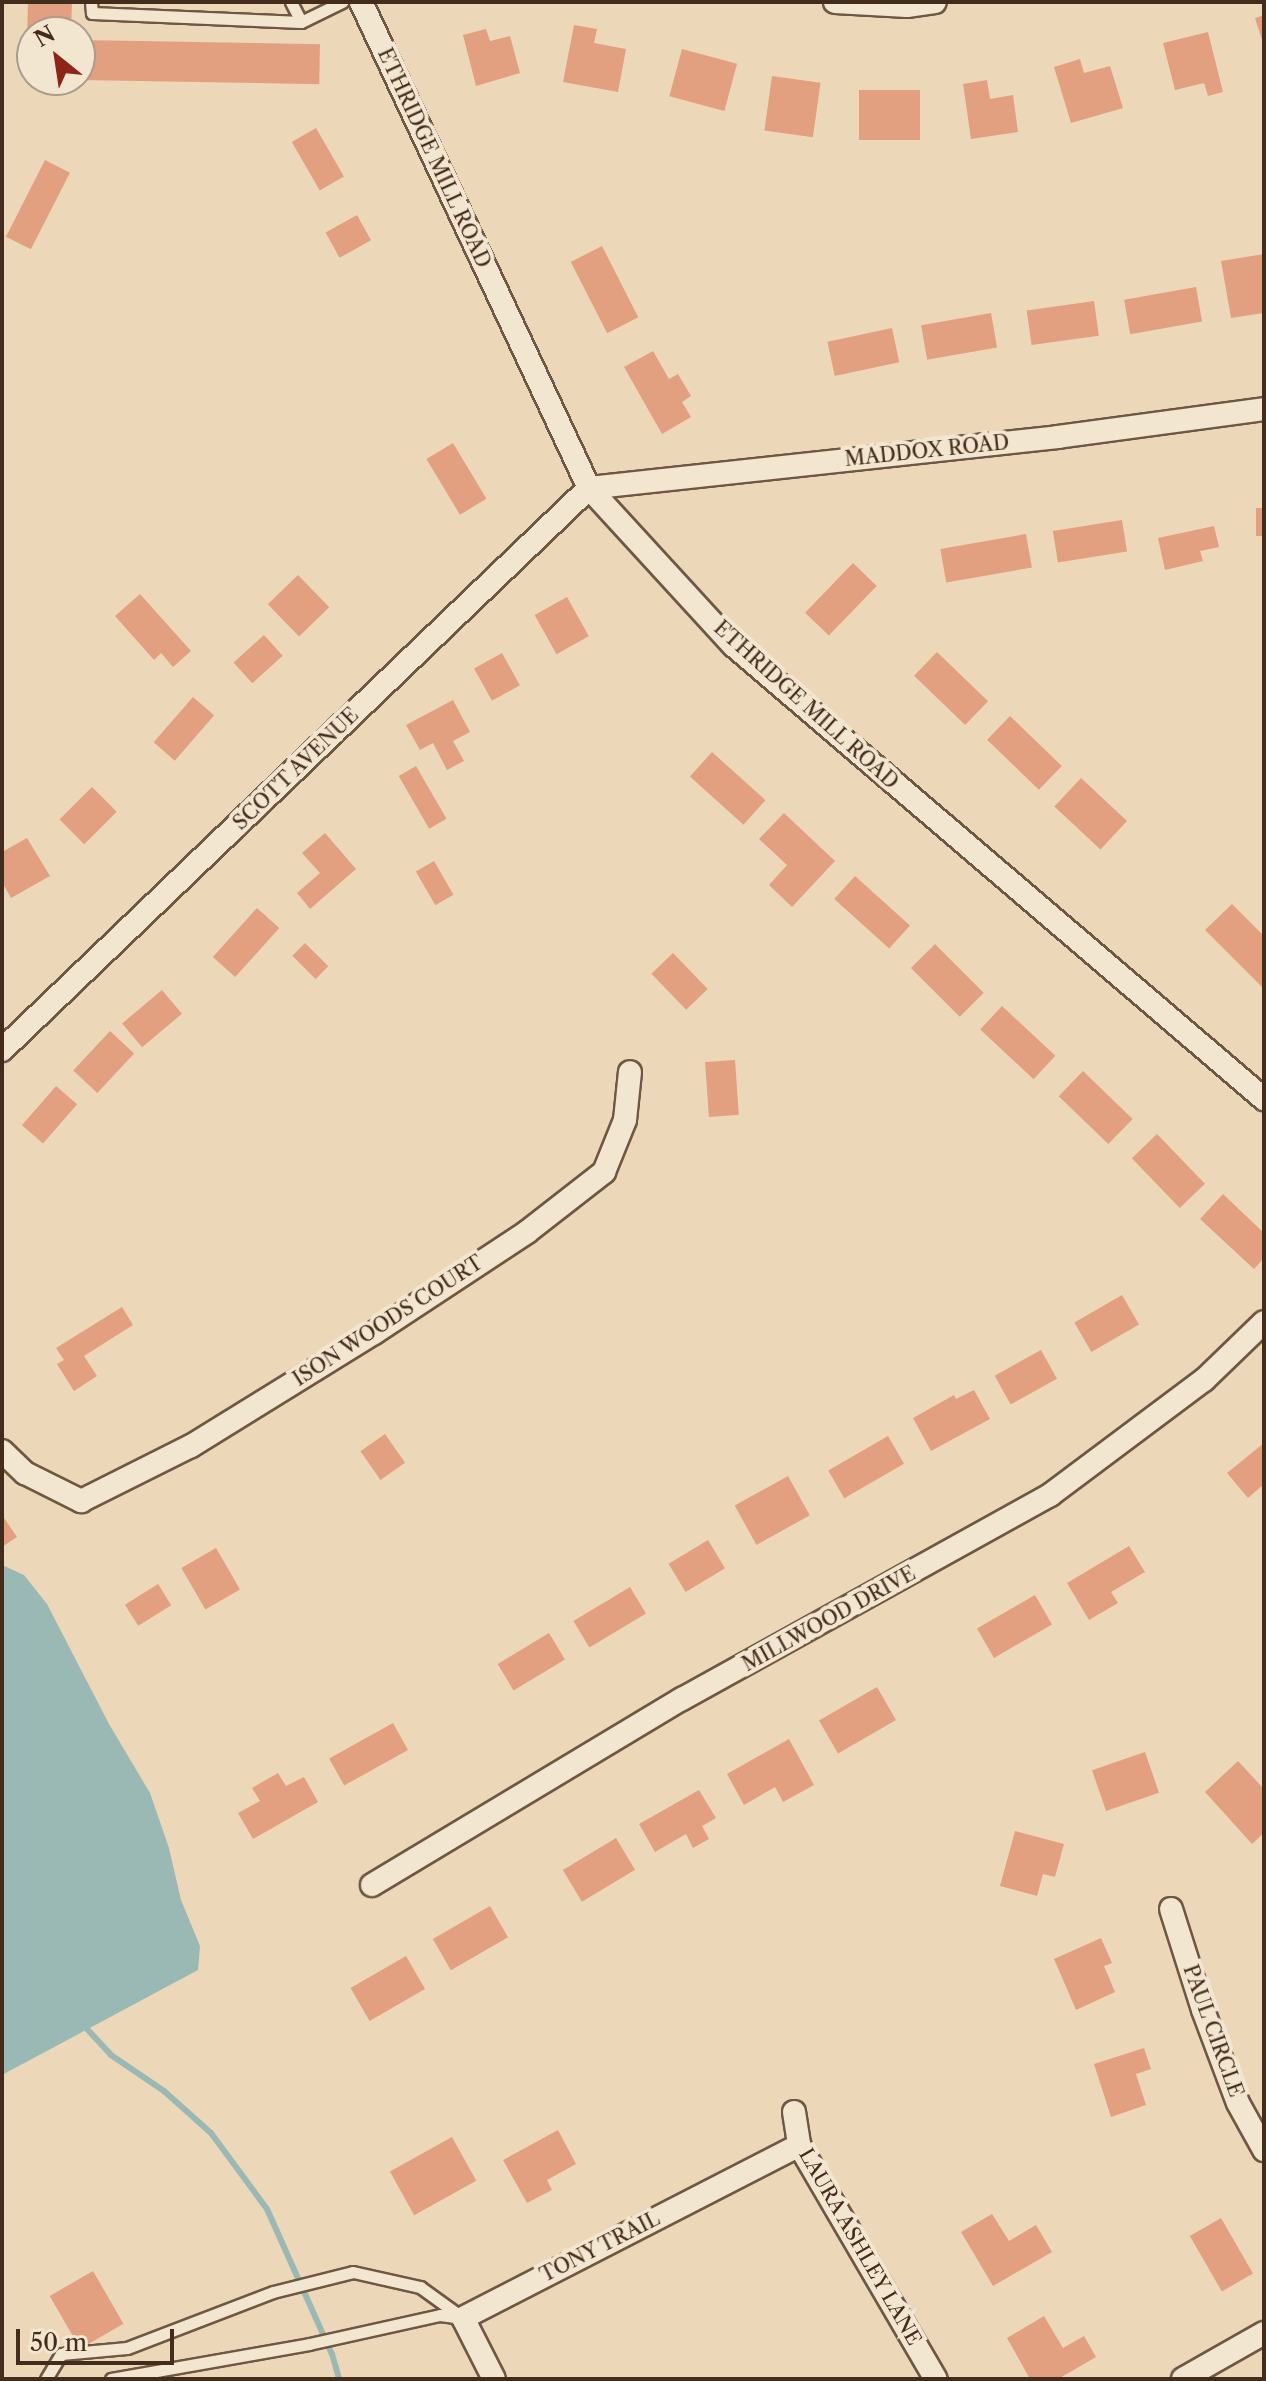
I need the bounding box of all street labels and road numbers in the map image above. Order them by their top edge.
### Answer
street label: ETHRIDGE MILL ROAD [372,44,496,272]
street label: MADDOX ROAD [843,430,1011,472]
street label: ETHRIDGE MILL ROAD [709,616,903,794]
street label: SCOTT AVENUE [228,703,364,835]
street label: ISON WOODS COURT [288,1250,488,1392]
street label: MILLWOOD DRIVE [738,1561,920,1677]
street label: PAUL CIRCLE [1178,1961,1248,2101]
street label: LAURA ASHLEY LANE [793,2143,927,2351]
street label: TONY TRAIL [536,2206,664,2288]

